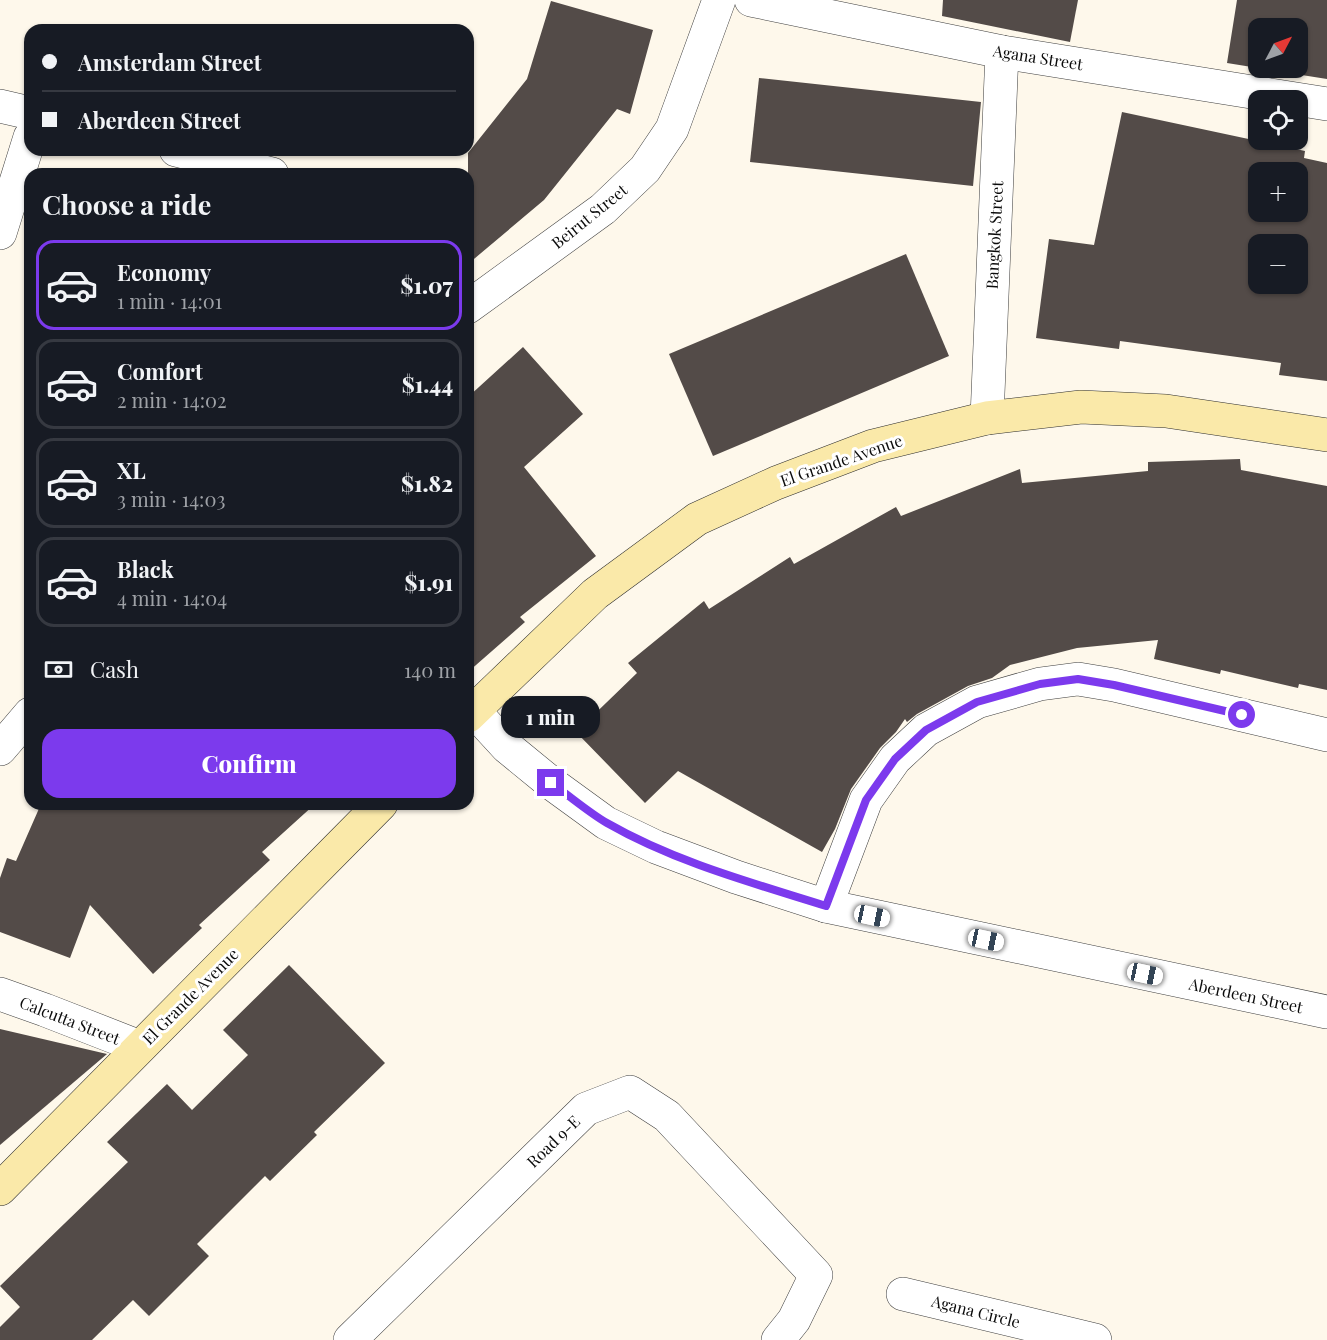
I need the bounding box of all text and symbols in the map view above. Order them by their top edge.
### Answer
north arrow [1248,18,1308,78]
map controls [1248,18,1308,294]
street label: Agana Street [991,39,1085,75]
text: Amsterdam Street [78,47,261,77]
button: locate [1248,90,1308,150]
text: Aberdeen Street [78,105,241,135]
button: + [1248,162,1308,222]
street label: Beirut Street [547,179,631,253]
street label: Bangkok Street [981,180,1007,290]
text: Choose a ride [42,186,211,222]
button: − [1248,234,1308,294]
text: Economy [117,257,211,287]
icon: car [45,258,99,312]
text: $1.07 [400,270,453,300]
text: 1 min · 14:01 [117,287,222,314]
text: Comfort [117,356,203,386]
icon: car [45,357,99,411]
text: $1.44 [402,369,453,399]
text: 2 min · 14:02 [117,386,227,413]
street label: El Grande Avenue [777,429,905,491]
text: XL [117,455,146,485]
icon: car [45,456,99,510]
text: $1.82 [401,468,453,498]
text: 3 min · 14:03 [117,485,225,512]
text: Black [117,554,174,584]
icon: car [45,555,99,609]
text: $1.91 [405,567,453,597]
text: 4 min · 14:04 [117,584,227,611]
icon: cash [42,653,75,686]
text: Cash [90,654,139,684]
text: 140 m [404,656,456,683]
callout: 1 min [502,696,600,738]
route start [1228,701,1255,728]
text: 1 min [526,703,575,730]
button: Confirm [42,729,456,798]
route end [537,769,564,796]
car [853,903,891,929]
car [967,927,1005,953]
street label: El Grande Avenue [137,943,243,1049]
car [1126,961,1164,987]
street label: Aberdeen Street [1186,972,1305,1017]
street label: Calcutta Street [17,991,123,1049]
street label: Road 9-E [522,1110,584,1172]
street label: Agana Circle [929,1290,1022,1332]

